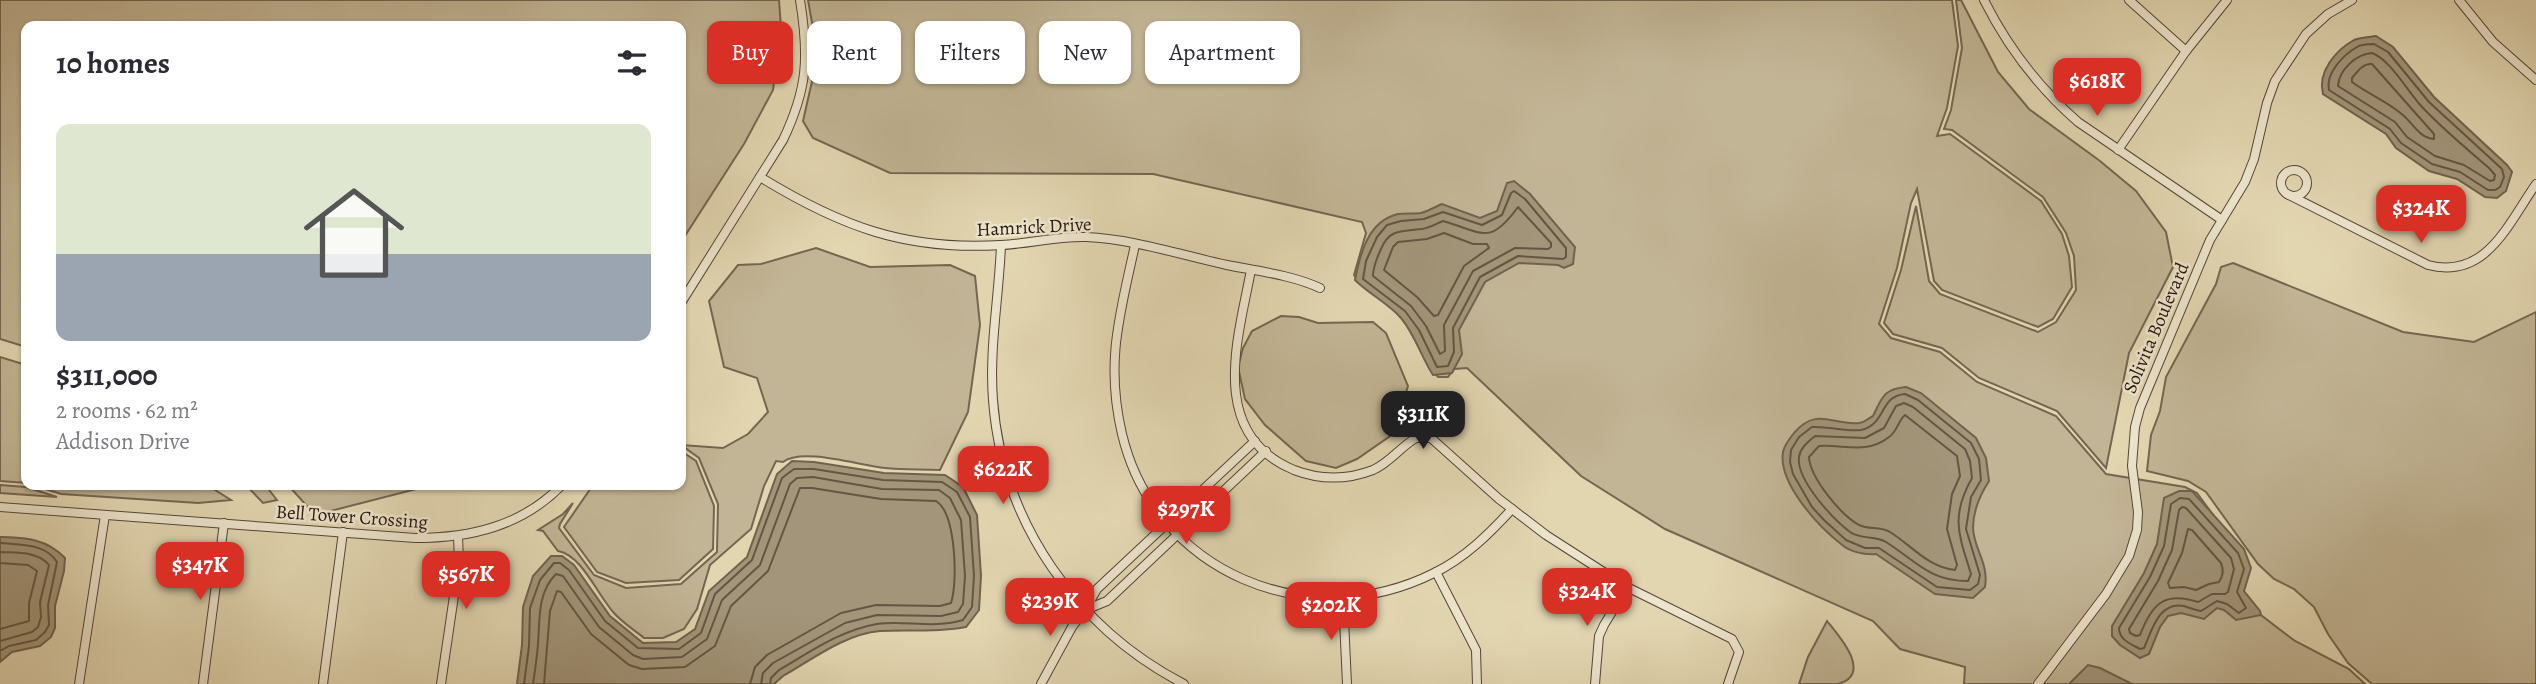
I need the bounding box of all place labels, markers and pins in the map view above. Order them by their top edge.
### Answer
pin: $618K [2048,58,2146,118]
pin: $324K [2372,186,2470,245]
pin: $311K [1374,392,1472,451]
pin: $622K [954,447,1052,506]
pin: $297K [1137,486,1235,546]
pin: $347K [151,542,249,602]
pin: $567K [417,552,515,611]
pin: $324K [1538,568,1636,628]
pin: $239K [1001,578,1099,638]
pin: $202K [1282,582,1380,642]

